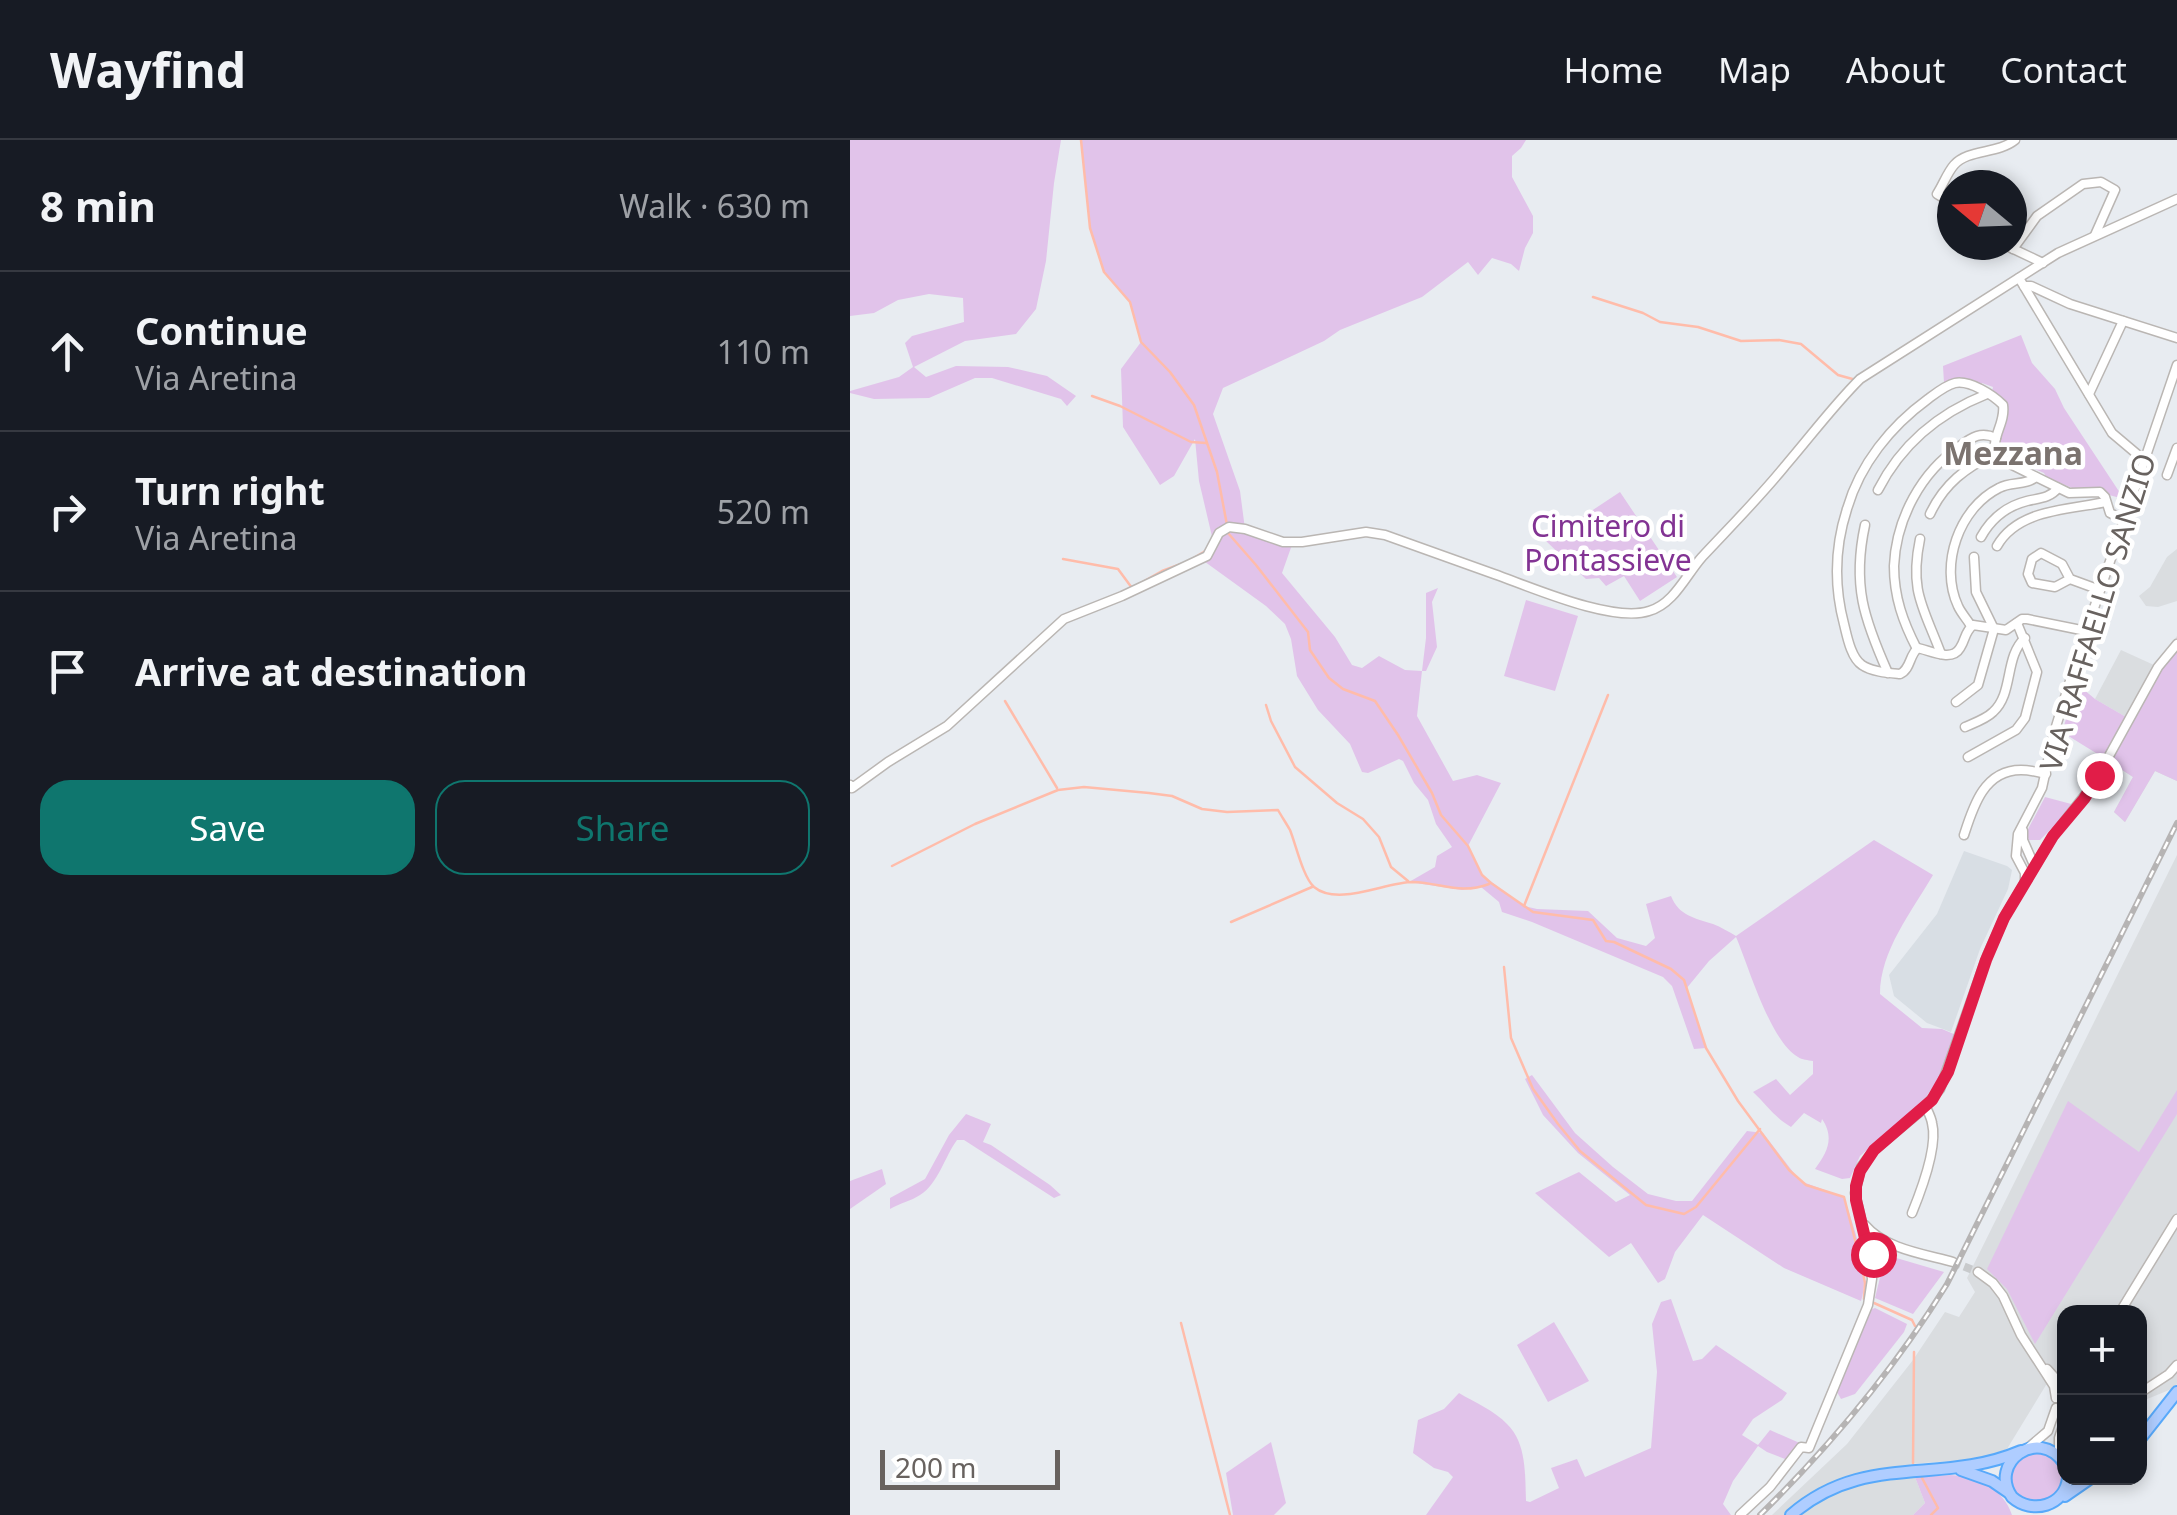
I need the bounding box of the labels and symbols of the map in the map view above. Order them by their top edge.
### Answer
north arrow [1937,170,2027,260]
district label: Mezzana [1943,431,2083,474]
street label: VIA RAFFAELLO SANZIO [2029,448,2165,776]
park label: Cimitero di Pontassieve [1524,505,1692,580]
route end [2077,753,2123,799]
route start [1851,1232,1897,1278]
scale bar [880,1445,1060,1490]

